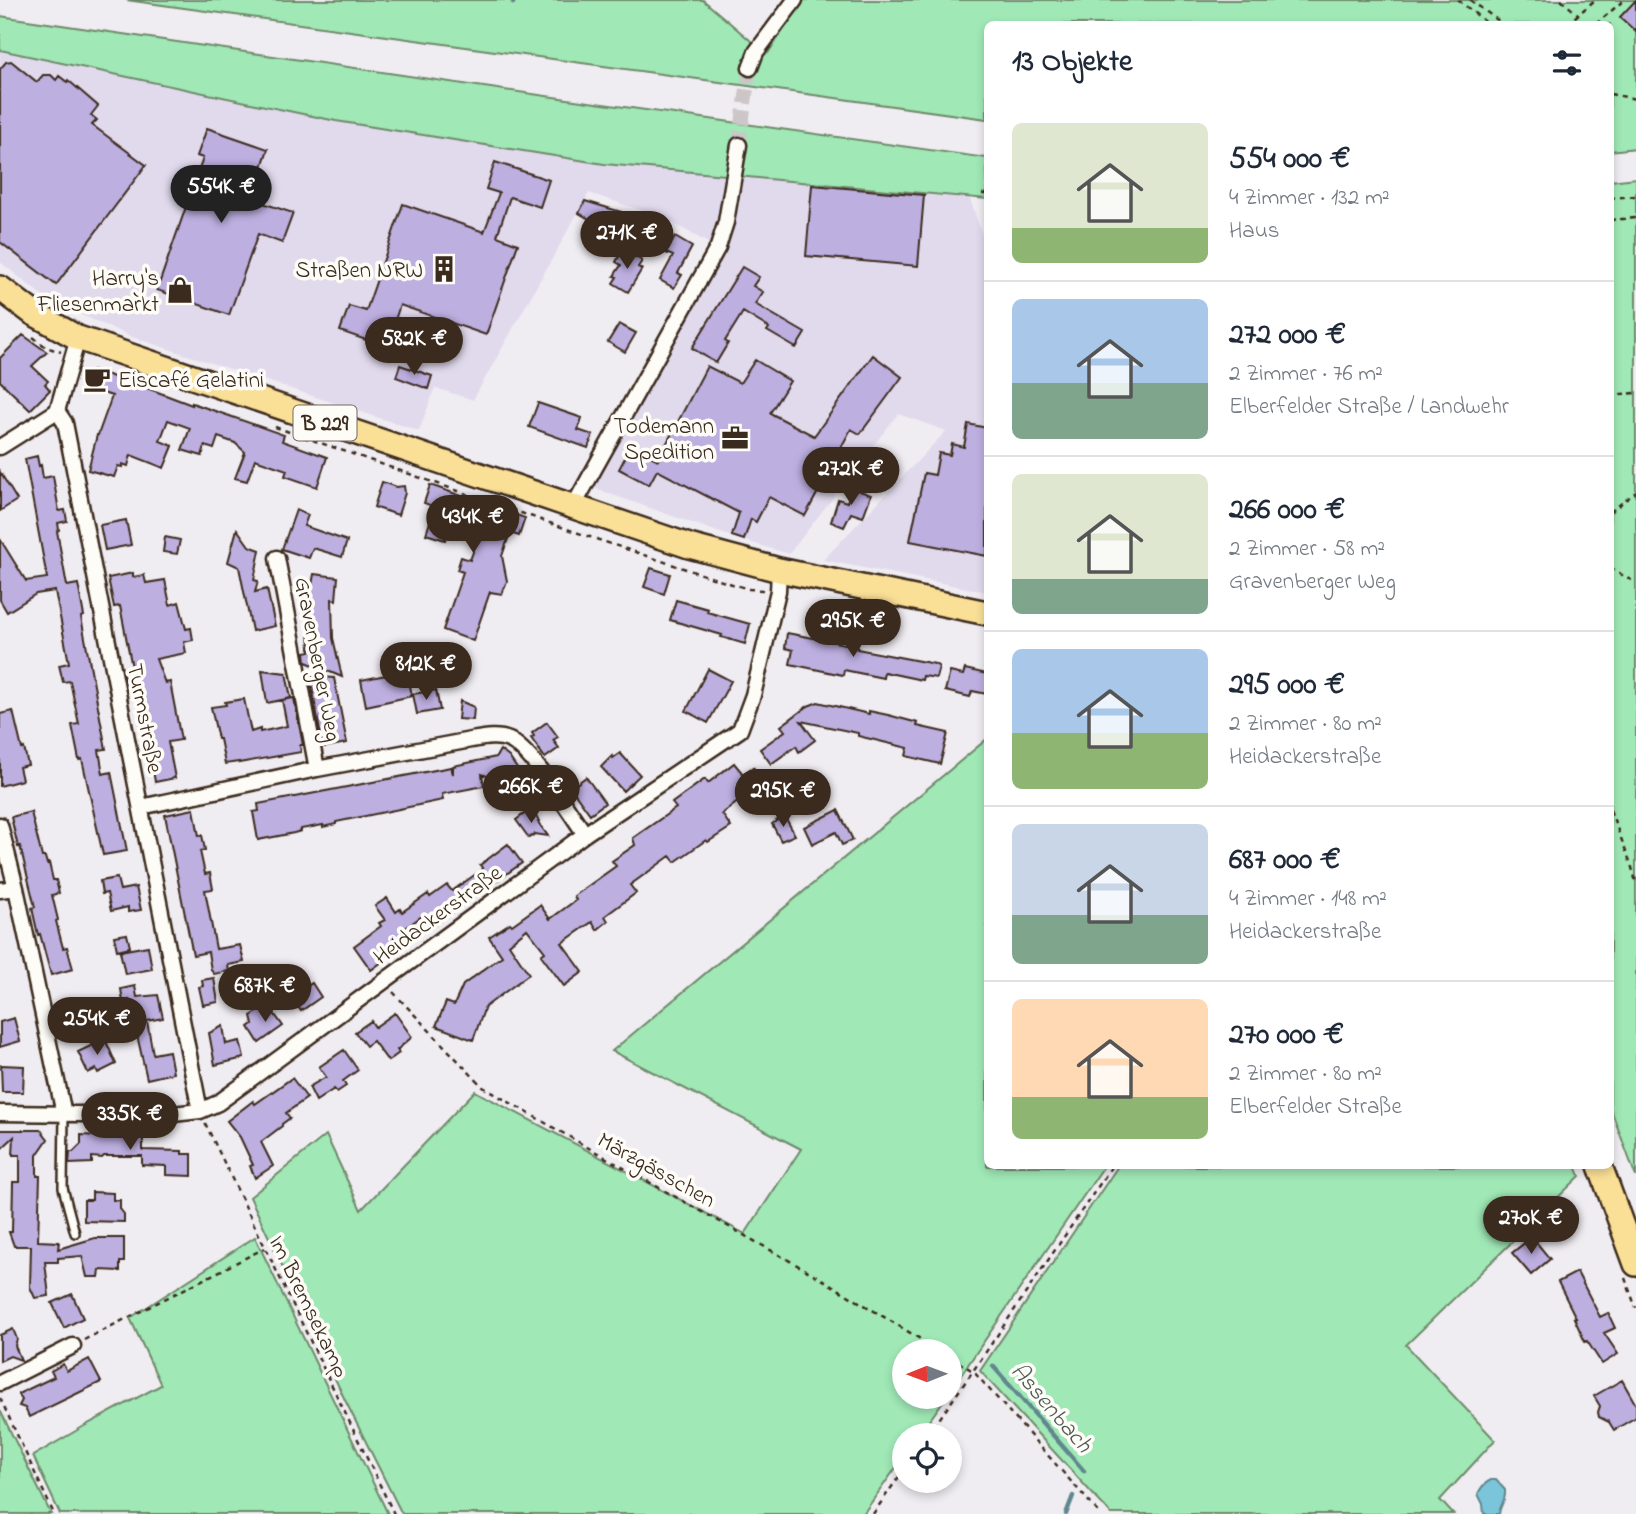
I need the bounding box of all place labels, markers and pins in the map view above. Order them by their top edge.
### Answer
pin: 554K € [164,166,278,225]
pin: 271K € [570,212,684,271]
building icon: Straßen NRW [429,254,459,284]
place label: Straßen NRW [295,255,423,288]
place label: Harry's Fliesenmarkt [36,263,159,322]
shop icon: Harry's Fliesenmarkt [165,275,195,305]
pin: 582K € [357,318,471,377]
cafe icon: Eiscafé Gelatini [82,364,112,394]
place label: Eiscafé Gelatini [118,365,264,398]
place label: Todemann Spedition [614,411,714,470]
office icon: Todemann Spedition [720,423,750,453]
pin: 272K € [794,448,908,507]
pin: 434K € [416,496,530,555]
pin: 295K € [796,600,910,659]
pin: 812K € [369,642,483,702]
pin: 266K € [474,766,588,825]
pin: 295K € [726,770,840,829]
pin: 687K € [208,964,322,1024]
pin: 254K € [40,998,154,1057]
pin: 335K € [73,1092,187,1152]
pin: 270K € [1474,1196,1588,1256]

